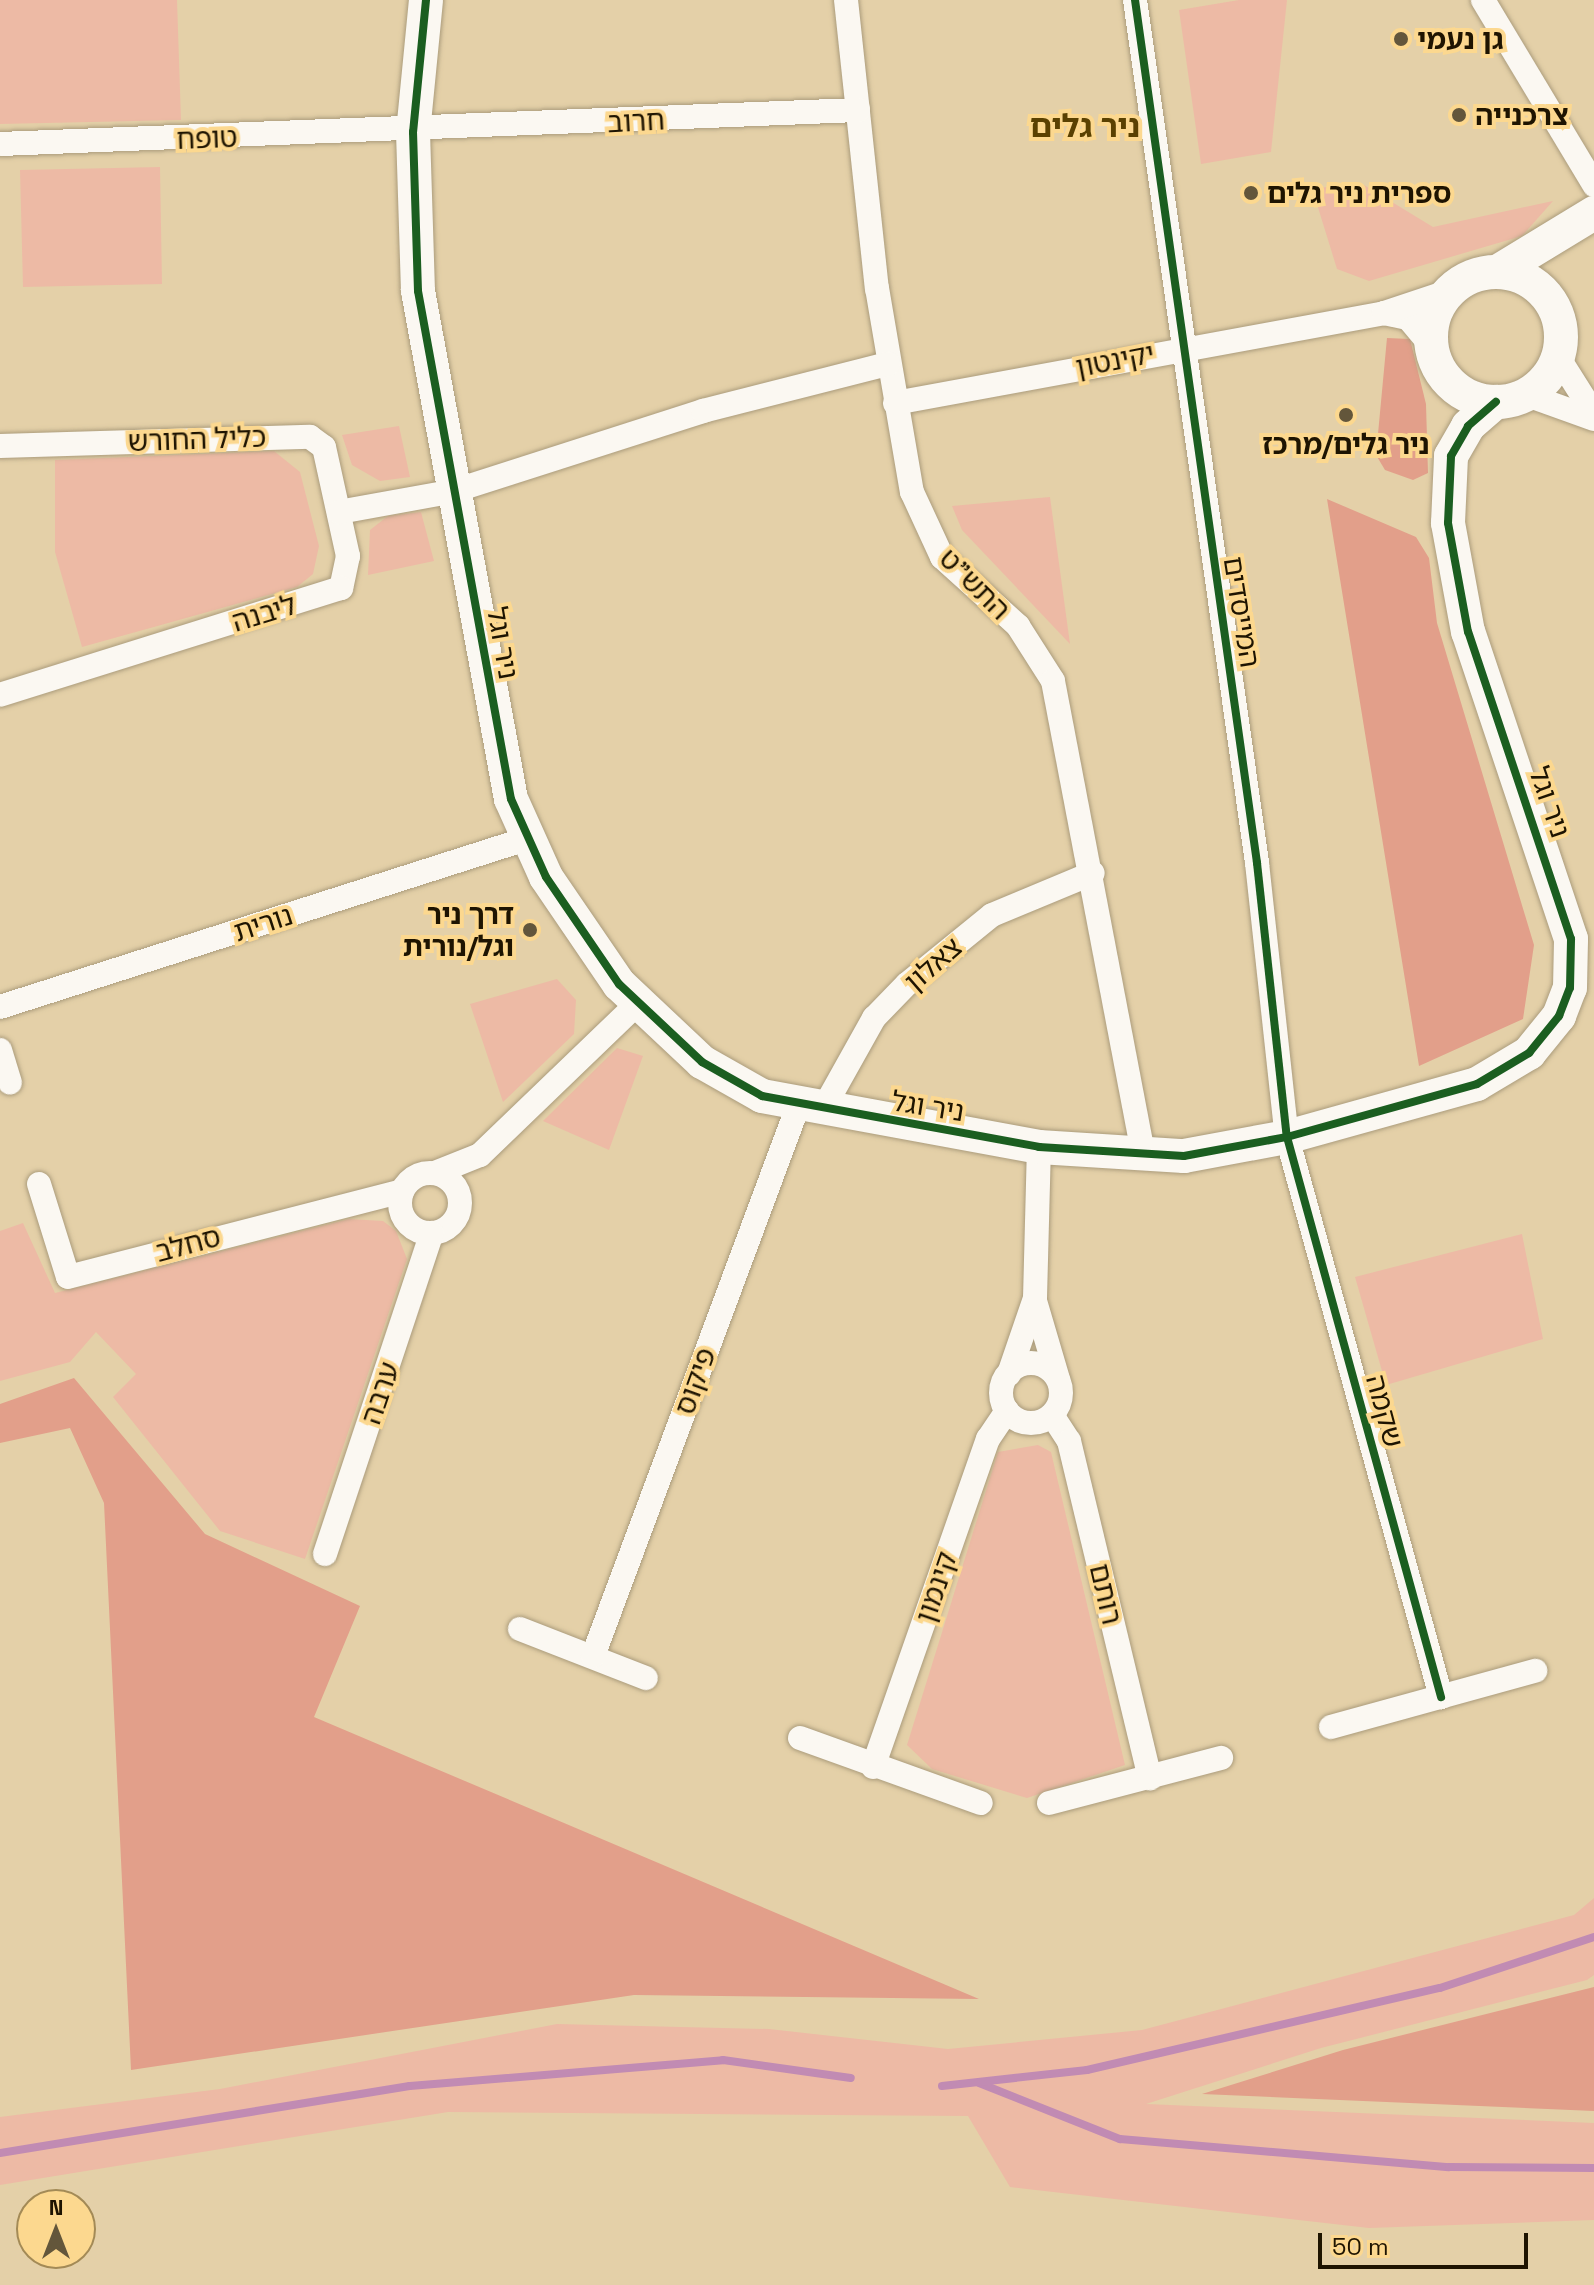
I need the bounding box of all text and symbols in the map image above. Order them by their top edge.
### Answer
place label: גן נעמי [1417,22,1503,56]
marker: גן נעמי [1392,30,1410,48]
place label: צרכנייה [1475,98,1569,132]
street label: חרוב [606,103,666,139]
marker: צרכנייה [1450,106,1468,124]
district label: ניר גלים [1030,107,1140,145]
street label: טופח [176,120,238,156]
place label: ספרית ניר גלים [1267,176,1451,210]
marker: ספרית ניר גלים [1242,184,1260,202]
street label: יקינטון [1073,336,1157,384]
marker: ניר גלים/מרכז [1337,406,1355,424]
street label: כליל החורש [127,420,267,458]
place label: ניר גלים/מרכז [1262,427,1430,461]
street label: התש"ט [933,542,1017,626]
street label: המייסדים [1217,554,1267,670]
street label: ליבנה [228,587,300,639]
street label: ניר וגל [480,604,526,682]
street label: ניר וגל [1522,762,1578,842]
place label: דרך ניר וגל/נורית [403,897,514,963]
street label: נורית [229,898,297,948]
marker: דרך ניר וגל/נורית [521,921,539,939]
street label: צאלון [897,930,969,998]
street label: ניר וגל [889,1084,967,1128]
street label: סחלב [152,1219,224,1269]
street label: פיקוס [667,1343,723,1419]
street label: ערבה [354,1357,406,1429]
street label: שקמה [1359,1371,1411,1451]
street label: קינמון [908,1547,964,1627]
street label: רותם [1083,1560,1129,1628]
north arrow [16,2189,96,2269]
text: N [49,2193,63,2221]
scale bar [1322,2217,1532,2267]
text: 50 m [1332,2231,1389,2262]

